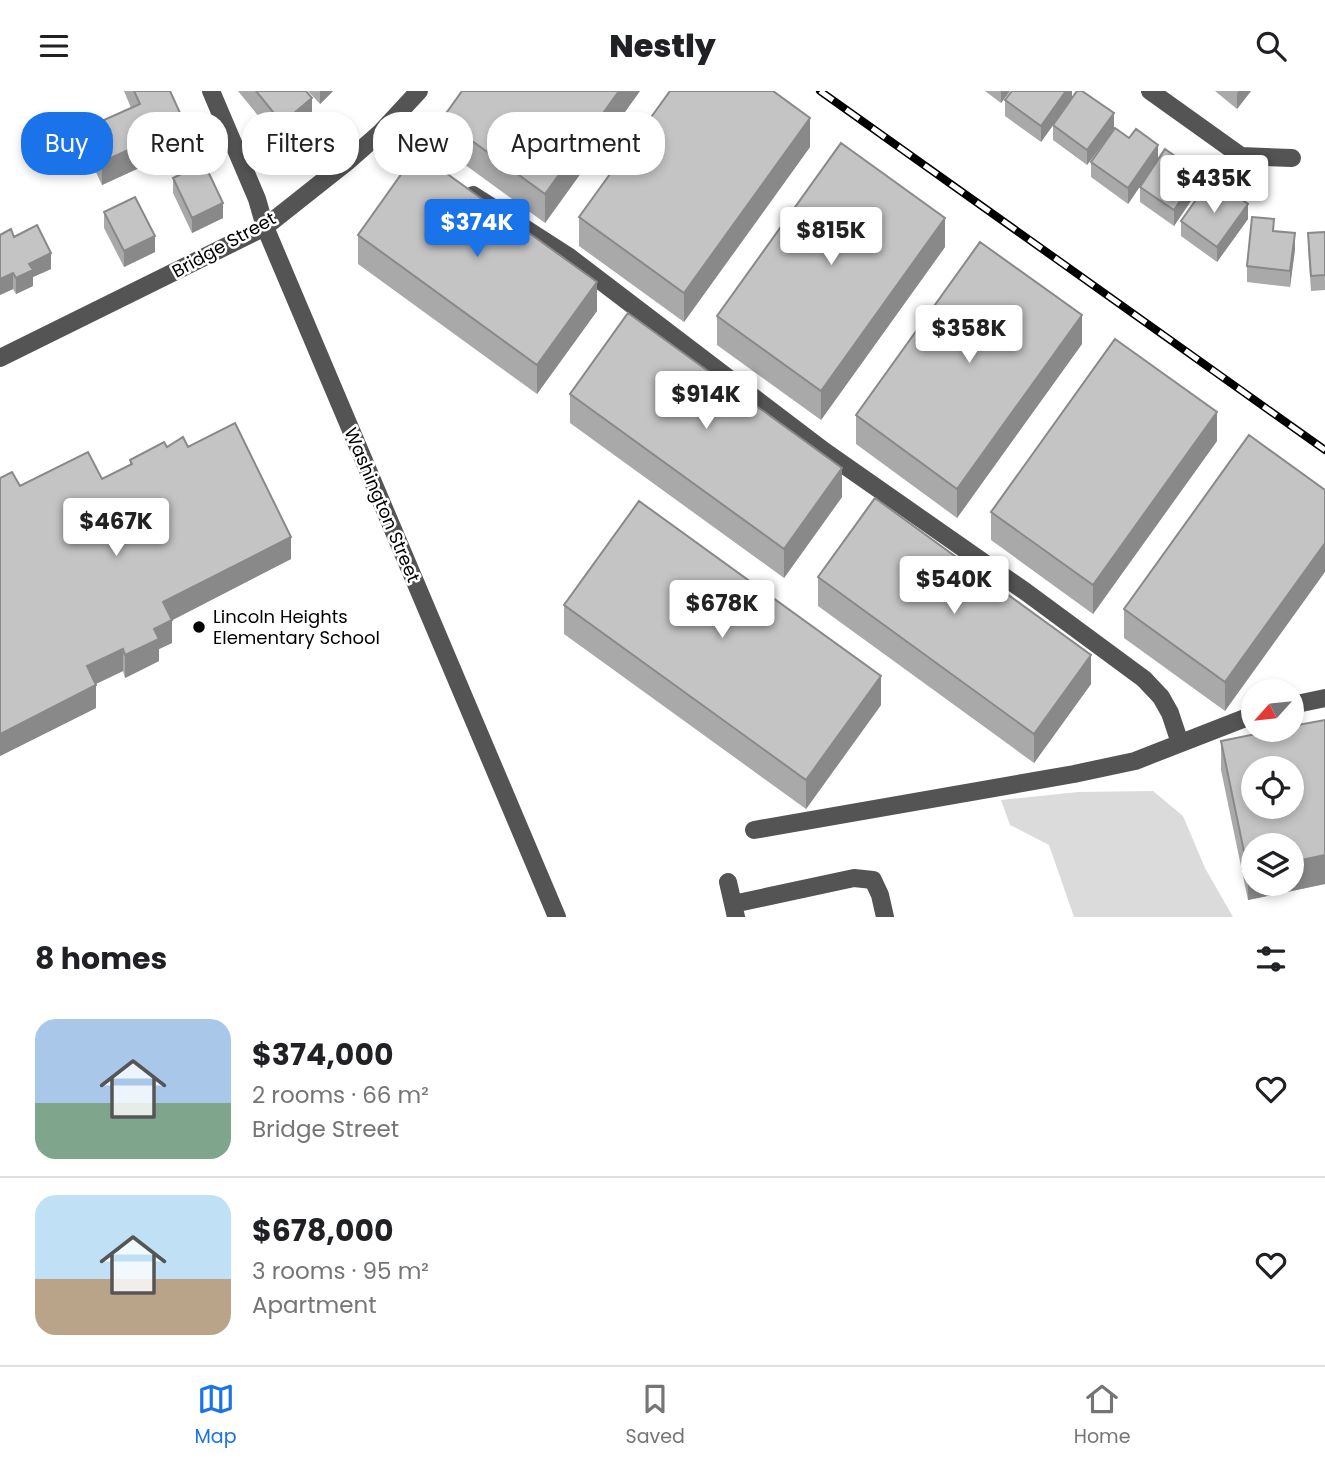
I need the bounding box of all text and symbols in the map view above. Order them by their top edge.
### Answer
text: Nestly [609,23,716,68]
icon: menu [35,27,73,65]
icon: search [1252,27,1290,65]
chip: Buy [21,112,113,175]
chip: Rent [127,112,228,175]
chip: Filters [242,112,359,175]
chip: New [373,112,473,175]
chip: Apartment [487,112,665,175]
pin: $435K [1165,155,1263,215]
text: $435K [1176,162,1252,194]
pin: $374K [428,199,526,259]
street label: Bridge Street [167,206,280,283]
text: $374K [441,206,513,238]
pin: $815K [782,207,880,267]
text: $815K [796,214,866,246]
pin: $358K [920,306,1018,365]
text: $358K [932,312,1006,344]
pin: $914K [657,371,755,431]
text: $914K [671,378,741,410]
street label: Washington Street [339,424,426,586]
pin: $467K [67,498,165,558]
text: $467K [79,505,153,537]
pin: $540K [905,557,1003,616]
text: $540K [916,563,992,595]
pin: $678K [673,581,771,640]
text: $678K [685,587,759,619]
place label: Lincoln Heights Elementary School [213,604,380,650]
marker: Lincoln Heights Elementary School [191,619,207,635]
north arrow [1241,679,1304,742]
map controls [1241,679,1304,896]
button: locate [1241,756,1304,819]
button: layers [1241,833,1304,896]
text: 8 homes [35,937,167,980]
icon: filters [1252,940,1290,978]
text: $374,000 [252,1033,394,1076]
icon: home [91,1047,175,1131]
icon: heart [1252,1070,1290,1108]
text: 2 rooms · 66 m² [252,1079,429,1111]
text: Bridge Street [252,1113,399,1145]
text: $678,000 [252,1209,394,1252]
icon: home [91,1223,175,1307]
icon: heart [1252,1246,1290,1284]
text: 3 rooms · 95 m² [252,1255,429,1287]
text: Apartment [252,1289,377,1321]
tab: Map [194,1380,237,1451]
tab: Saved [626,1380,685,1451]
tab: Home [1074,1380,1130,1451]

